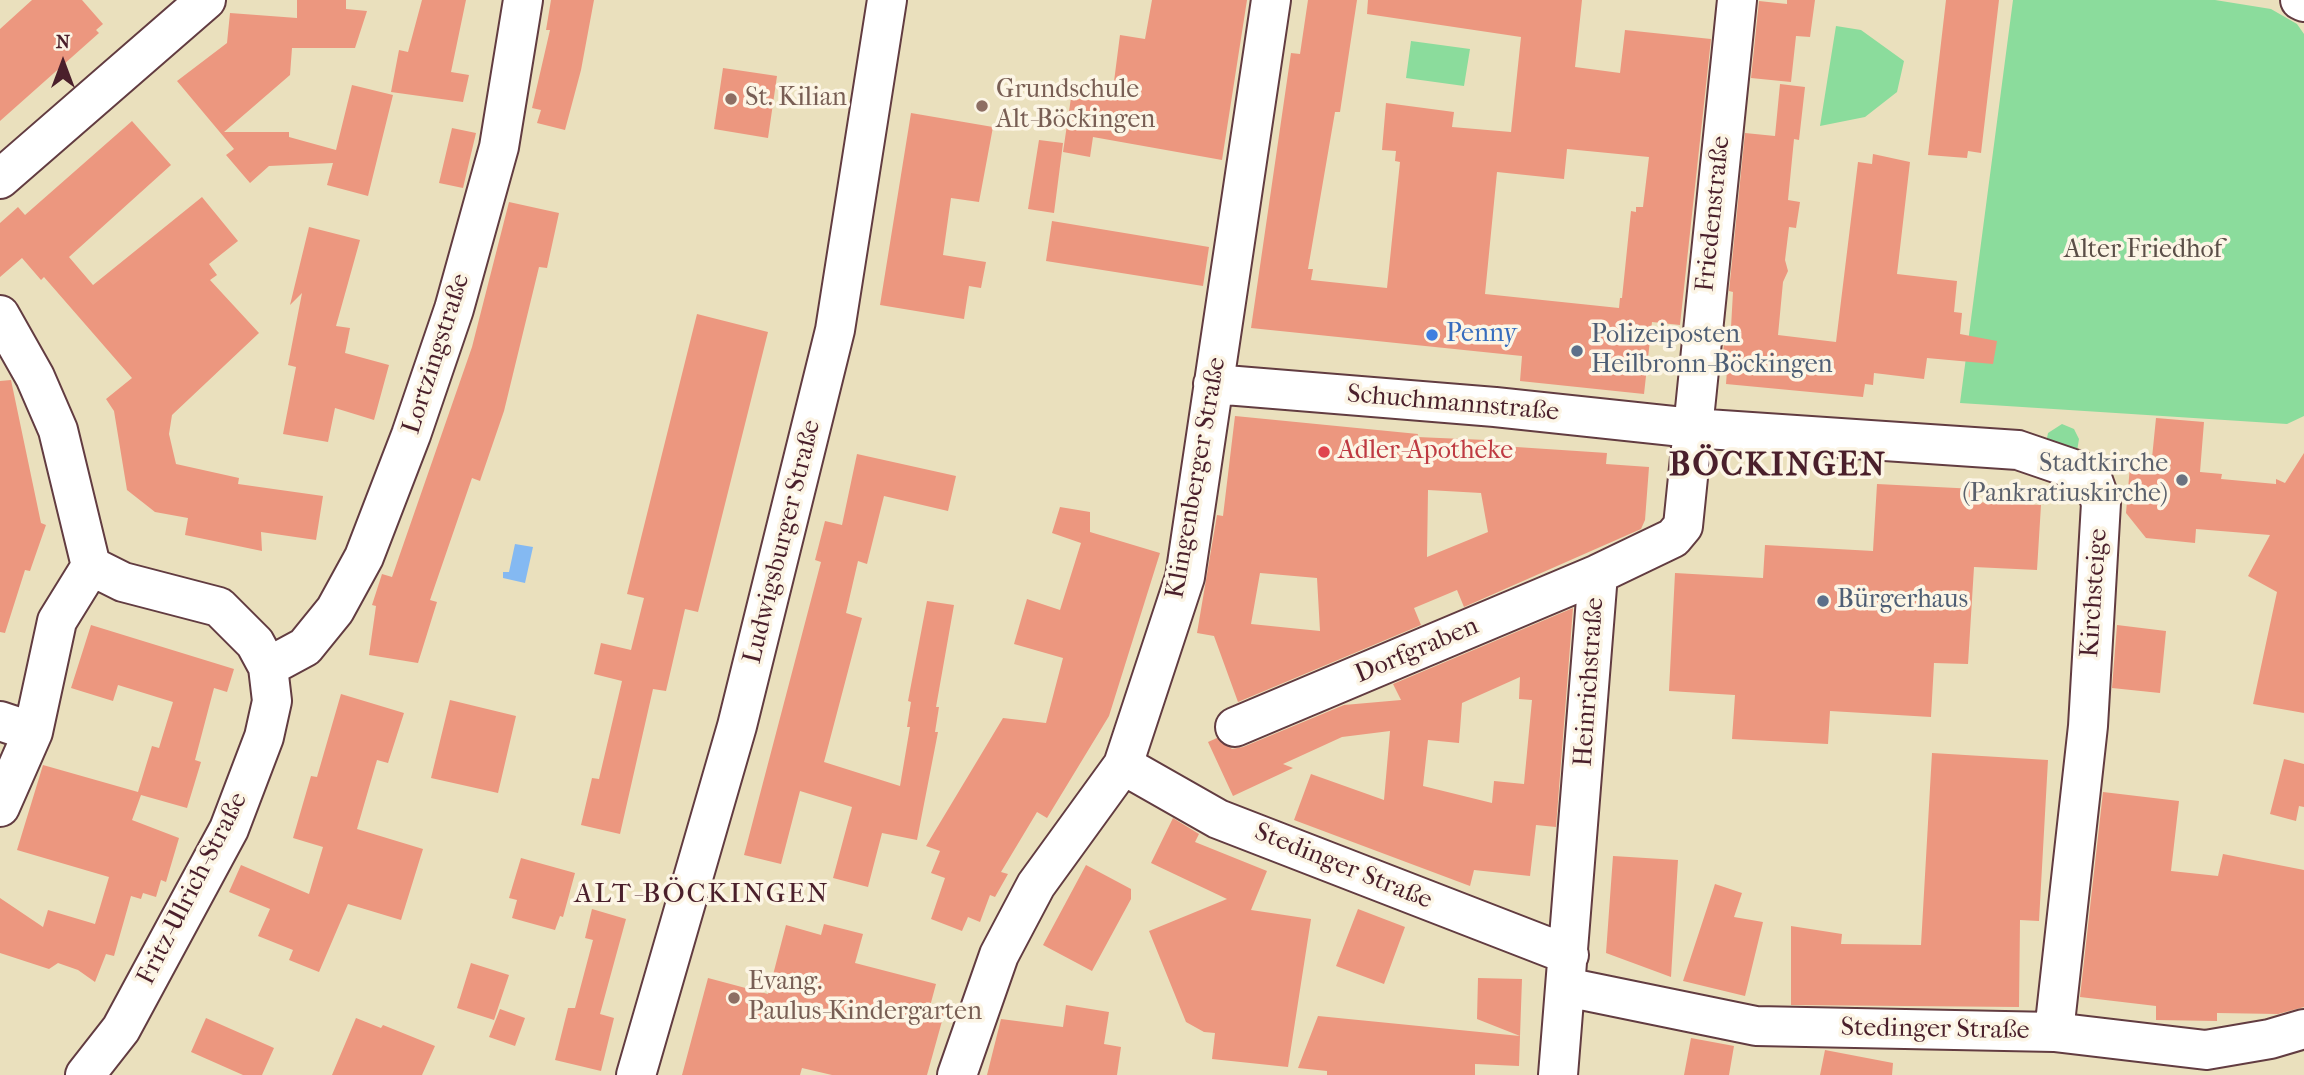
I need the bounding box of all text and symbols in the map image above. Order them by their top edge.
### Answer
north arrow [28,28,98,98]
text: N [56,31,70,53]
place label: Grundschule Alt-Böckingen [996,75,1155,136]
place label: St. Kilian [745,83,847,115]
marker: St. Kilian [723,91,739,107]
marker: Grundschule Alt-Böckingen [974,98,990,114]
street label: Friedenstraße [1690,135,1738,293]
park label: Alter Friedhof [2064,235,2222,267]
street label: Lortzingstraße [396,270,478,438]
place label: Penny [1446,319,1517,351]
place label: Polizeiposten Heilbronn-Böckingen [1591,320,1833,382]
marker: Penny [1424,327,1440,343]
marker: Polizeiposten Heilbronn-Böckingen [1569,343,1585,359]
street label: Klingenberger Straße [1160,355,1234,601]
street label: Schuchmannstraße [1346,379,1560,429]
street label: Ludwigsburger Straße [738,417,828,667]
place label: Adler-Apotheke [1338,436,1513,468]
marker: Adler-Apotheke [1316,444,1332,460]
district label: BÖCKINGEN [1670,447,1886,487]
place label: Stadtkirche (Pankratiuskirche) [1962,449,2168,510]
marker: Stadtkirche (Pankratiuskirche) [2174,472,2190,488]
street label: Kirchsteige [2075,527,2115,659]
place label: Bürgerhaus [1837,585,1968,617]
marker: Bürgerhaus [1815,593,1831,609]
street label: Heinrichstraße [1569,596,1611,768]
street label: Dorfgraben [1351,611,1483,691]
street label: Fritz-Ulrich-Straße [131,788,255,990]
street label: Stedinger Straße [1250,817,1436,917]
district label: ALT-BÖCKINGEN [576,878,828,912]
place label: Evang. Paulus-Kindergarten [748,967,982,1028]
marker: Evang. Paulus-Kindergarten [726,990,742,1006]
street label: Stedinger Straße [1840,1013,2030,1047]

